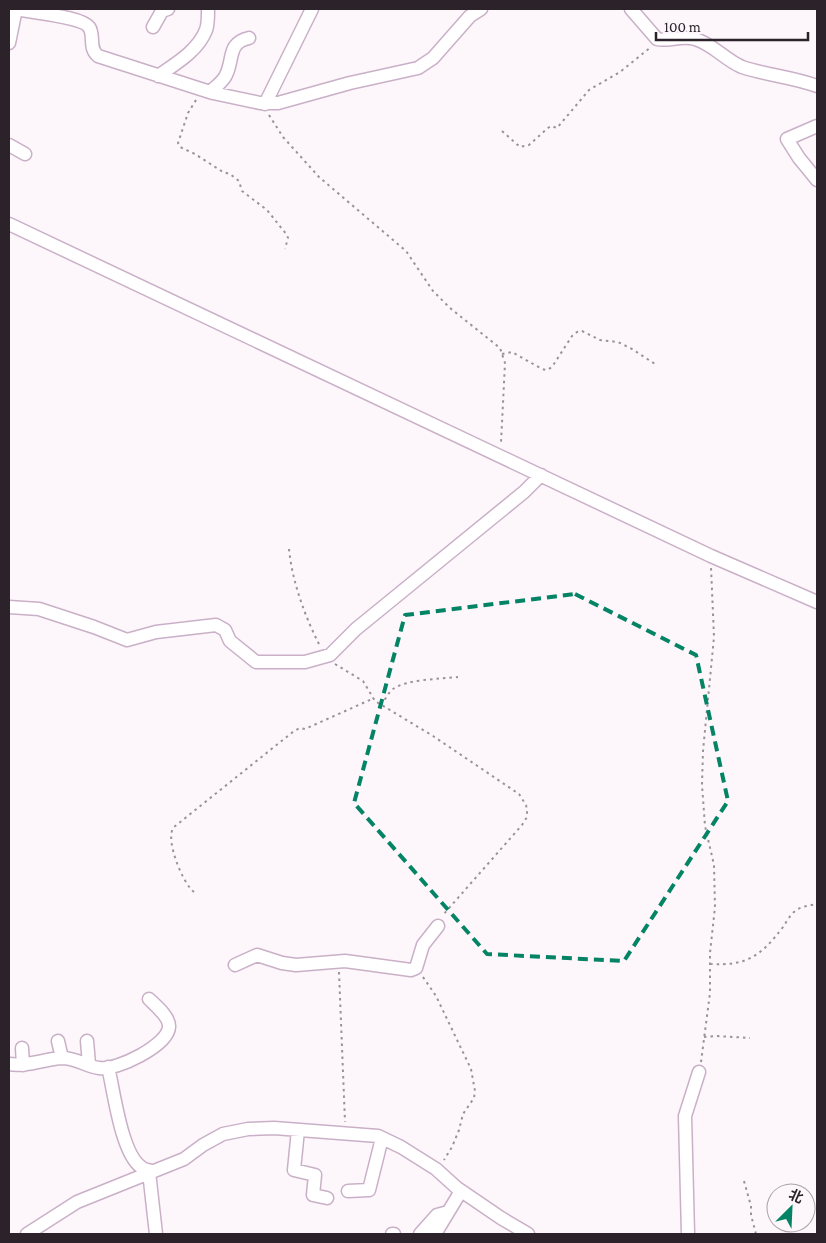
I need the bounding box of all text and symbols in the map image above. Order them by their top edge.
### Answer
scale bar [656,10,808,42]
text: 100 m [664,19,701,35]
north arrow [766,1183,816,1233]
text: 北 [787,1186,806,1206]

